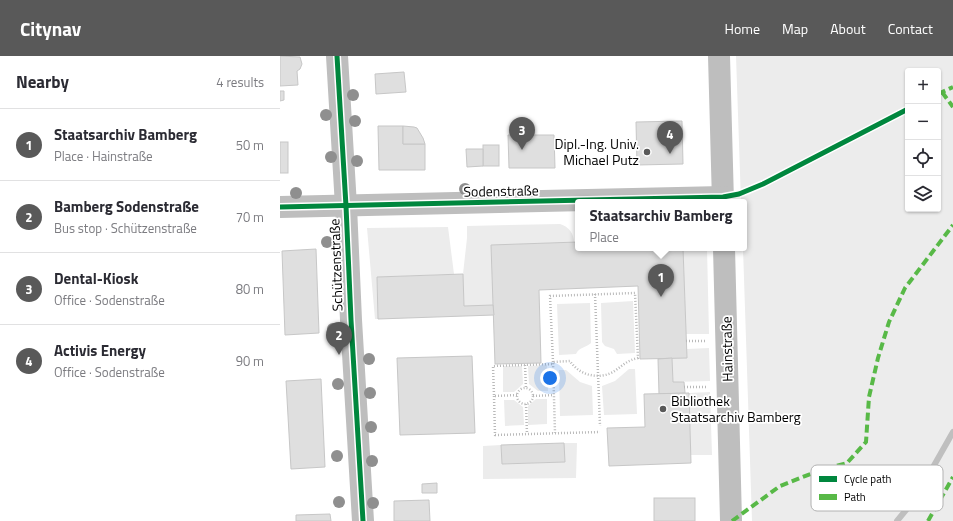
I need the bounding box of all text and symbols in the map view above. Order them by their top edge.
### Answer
text: Citynav [20,14,81,43]
text: Home [725,18,760,39]
text: Map [782,18,808,39]
text: About [830,18,866,39]
text: Contact [888,18,933,39]
map controls [905,68,941,212]
button: + [905,68,941,104]
text: Nearby [16,69,69,95]
text: 4 results [216,72,264,92]
button: − [905,104,941,140]
pin: 3 [509,117,535,150]
pin: 4 [657,121,683,154]
text: Staatsarchiv Bamberg [54,123,197,146]
place label: Dipl.-Ing. Univ. Michael Putz [554,133,639,170]
text: 1 [25,135,33,155]
text: 50 m [236,135,264,155]
button: locate [905,140,941,176]
text: Place · Hainstraße [54,146,153,166]
marker: Dipl.-Ing. Univ. Michael Putz [642,147,652,157]
button: layers [905,176,941,212]
street label: Sodenstraße [463,179,539,202]
text: Bamberg Sodenstraße [54,195,199,218]
popup [575,199,747,251]
text: Staatsarchiv Bamberg [589,204,733,227]
text: 2 [25,207,33,227]
text: 70 m [236,207,264,227]
text: Bus stop · Schützenstraße [54,218,197,238]
street label: Schützenstraße [323,218,348,312]
text: Place [589,227,619,247]
pin: 1 [648,264,674,297]
text: Dental-Kiosk [54,267,138,290]
text: 3 [25,279,33,299]
text: 80 m [236,279,264,299]
text: Office · Sodenstraße [54,290,165,310]
street label: Hainstraße [715,316,738,382]
pin: 2 [326,322,352,355]
text: Activis Energy [54,339,146,362]
text: 4 [25,351,33,371]
text: 90 m [236,351,264,371]
text: Office · Sodenstraße [54,362,165,382]
your location [540,368,560,388]
place label: Bibliothek Staatsarchiv Bamberg [671,390,801,427]
marker: Bibliothek Staatsarchiv Bamberg [658,404,668,414]
legend [811,465,943,511]
text: Cycle path [844,471,892,487]
text: Path [844,489,866,505]

